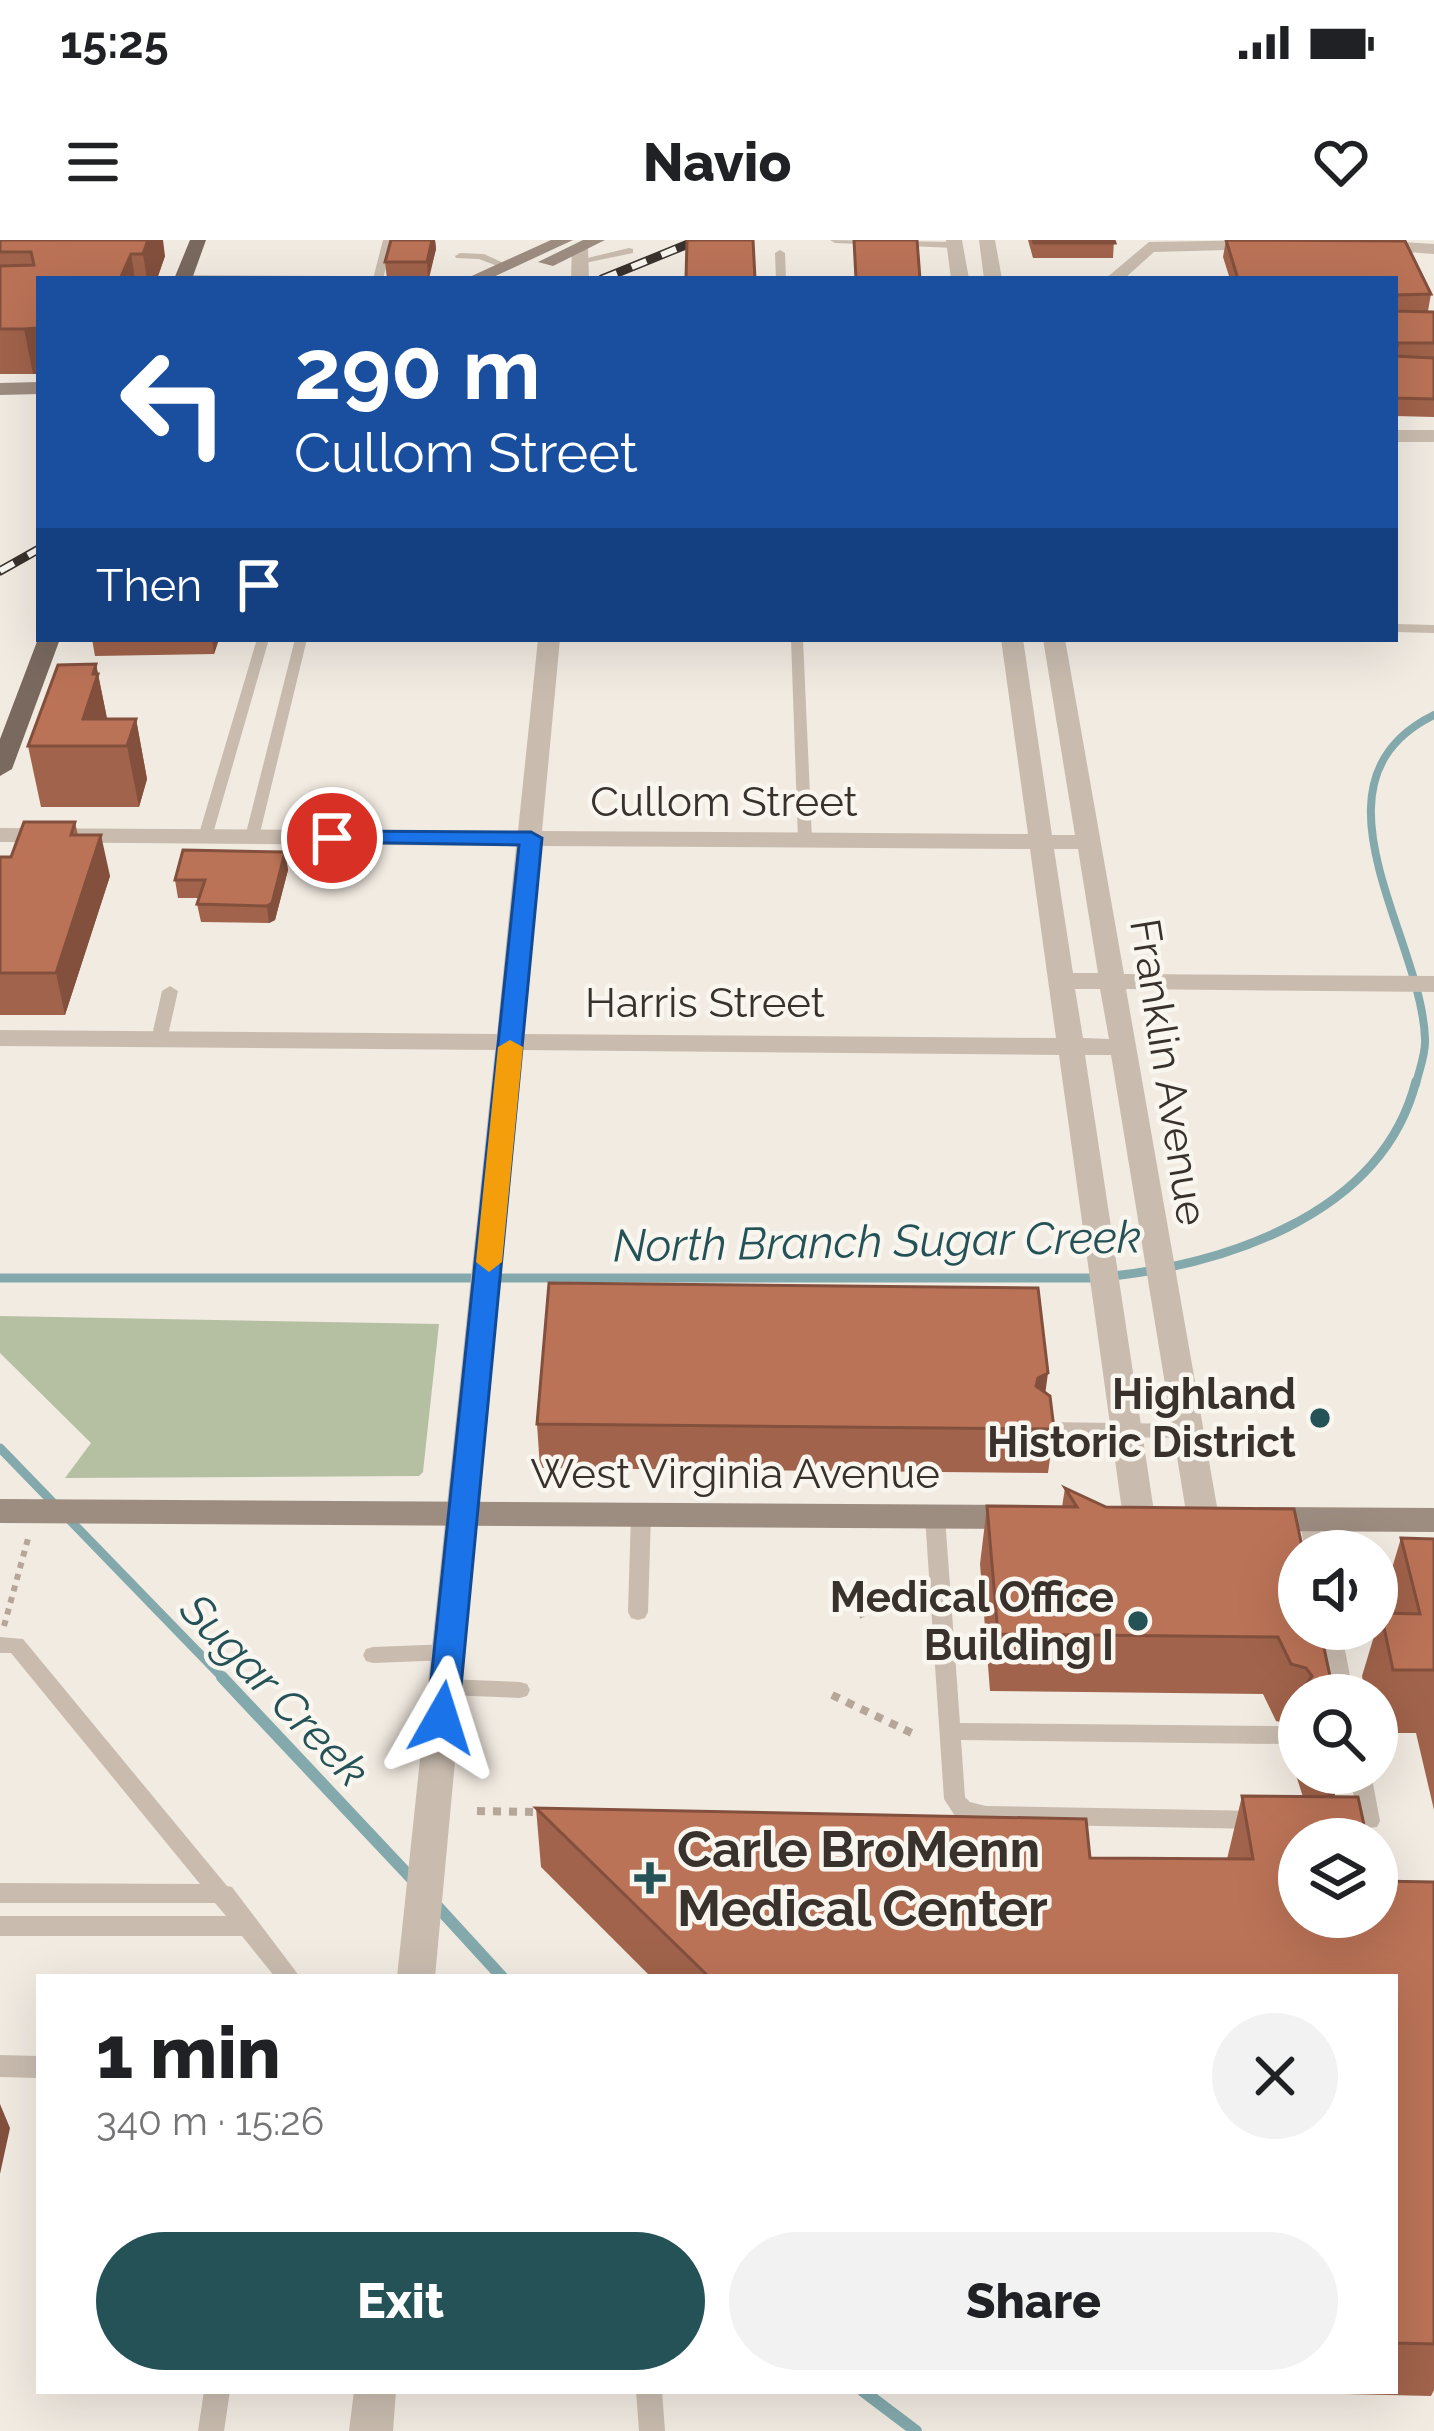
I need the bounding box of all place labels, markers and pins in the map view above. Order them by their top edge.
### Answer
pin [281,787,383,889]
place label: Highland Historic District [987,1370,1296,1467]
marker: Highland Historic District [1307,1405,1333,1431]
place label: Medical Office Building I [830,1573,1114,1670]
marker: Medical Office Building I [1125,1608,1151,1634]
place label: Carle BroMenn Medical Center [677,1819,1048,1938]
marker: Carle BroMenn Medical Center [634,1862,666,1894]

